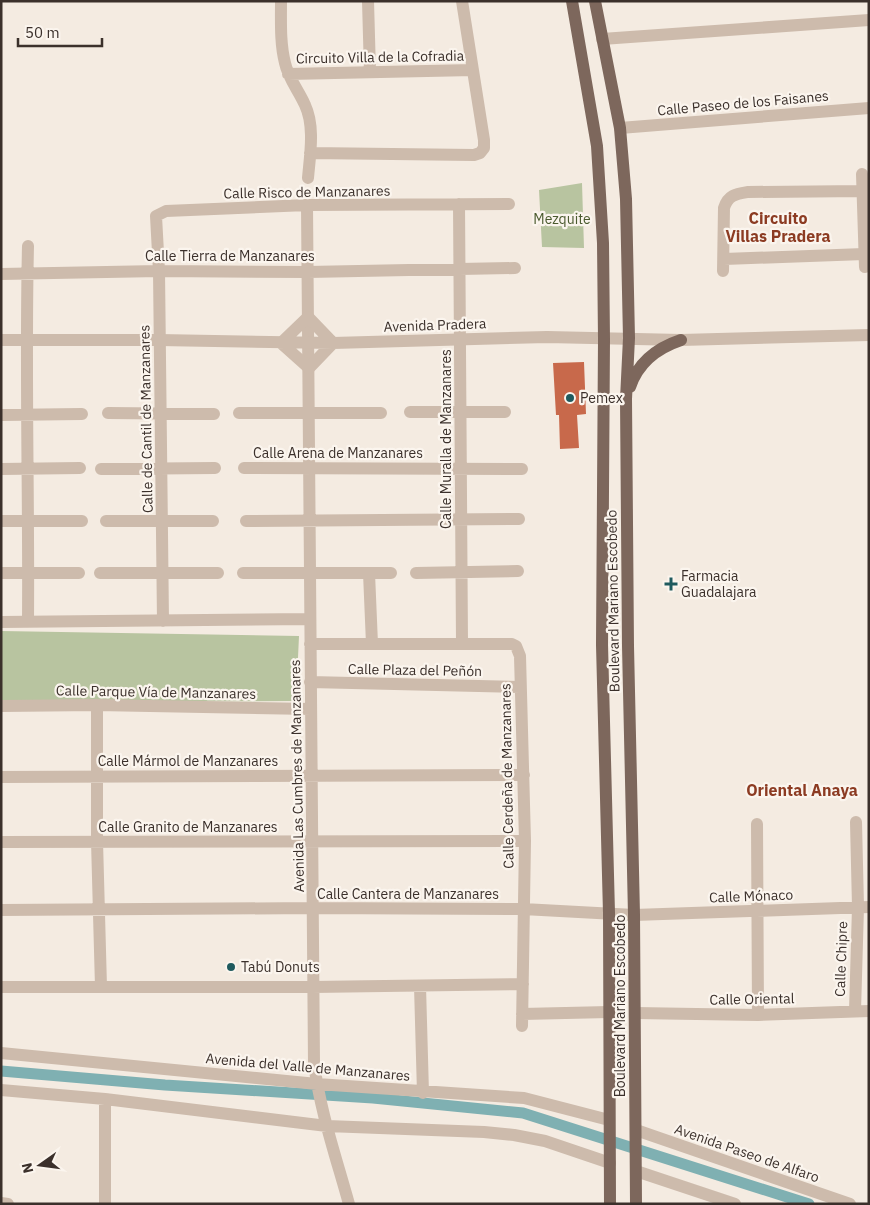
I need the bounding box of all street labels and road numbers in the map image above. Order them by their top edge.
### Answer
street label: Circuito Villa de la Cofradia [296,47,465,67]
street label: Calle Paseo de los Faisanes [657,87,830,119]
street label: Calle Risco de Manzanares [223,182,391,202]
street label: Calle Tierra de Manzanares [145,247,315,265]
street label: Avenida Pradera [383,314,487,336]
street label: Calle de Cantil de Manzanares [135,325,157,513]
street label: Calle Muralla de Manzanares [437,349,455,529]
street label: Calle Arena de Manzanares [253,444,423,462]
street label: Boulevard Mariano Escobedo [602,509,624,692]
street label: Avenida Las Cumbres de Manzanares [286,659,308,893]
street label: Calle Plaza del Peñón [348,660,482,680]
street label: Calle Parque Vía de Manzanares [56,681,256,703]
street label: Calle Cerdeña de Manzanares [496,683,518,869]
street label: Calle Mármol de Manzanares [98,752,279,770]
street label: Calle Granito de Manzanares [98,818,278,836]
street label: Calle Cantera de Manzanares [317,885,499,903]
street label: Calle Mónaco [709,886,794,906]
street label: Boulevard Mariano Escobedo [611,915,629,1097]
street label: Calle Chipre [831,921,851,997]
street label: Calle Oriental [709,989,795,1009]
street label: Avenida del Valle de Manzanares [205,1049,411,1085]
street label: Avenida Paseo de Alfaro [672,1120,822,1186]

